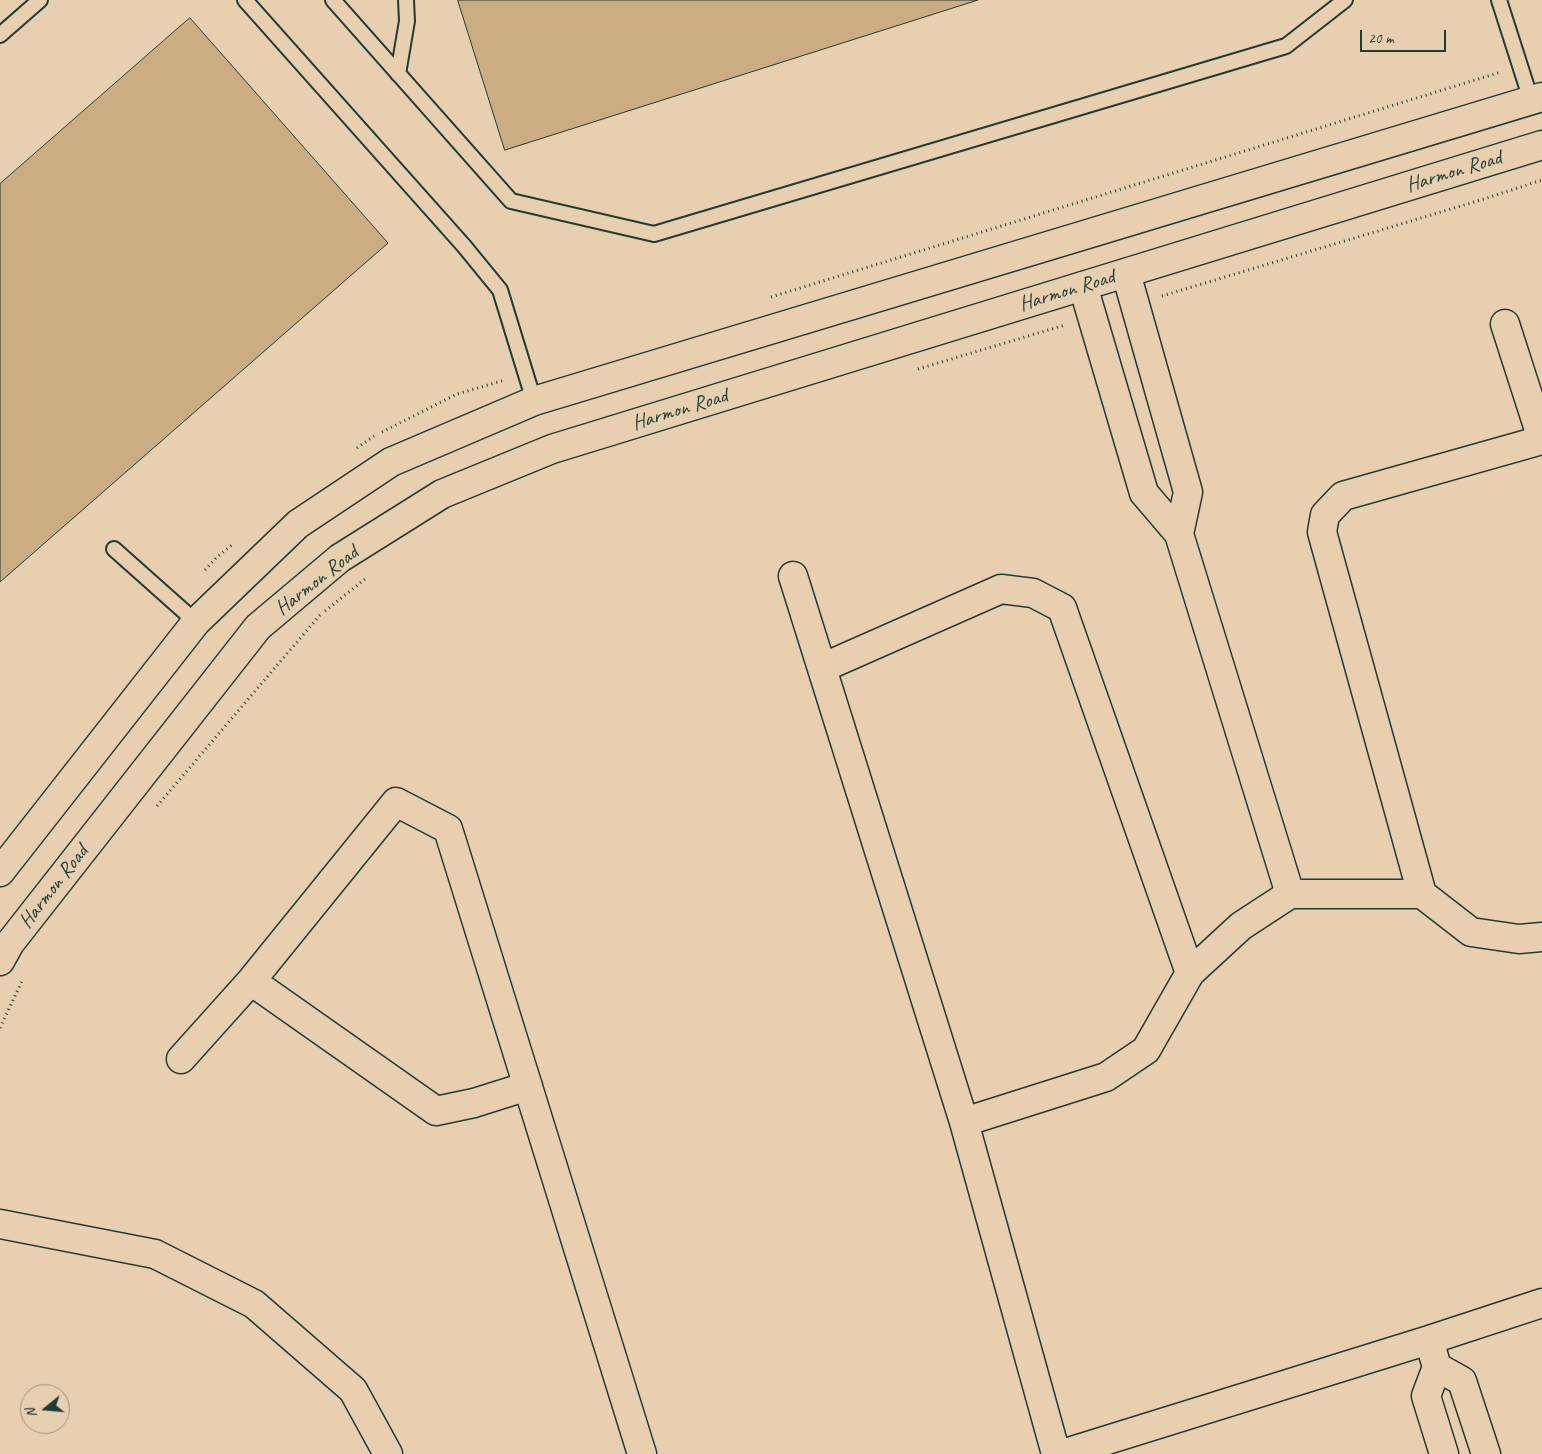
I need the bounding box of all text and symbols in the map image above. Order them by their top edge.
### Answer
scale bar [1362,20,1448,52]
text: 20 m [1368,29,1394,48]
street label: Harmon Road [1403,146,1505,198]
street label: Harmon Road [1016,265,1118,317]
street label: Harmon Road [629,384,731,436]
street label: Harmon Road [270,541,364,621]
street label: Harmon Road [14,840,94,934]
north arrow [20,1384,70,1434]
text: N [22,1407,41,1420]

